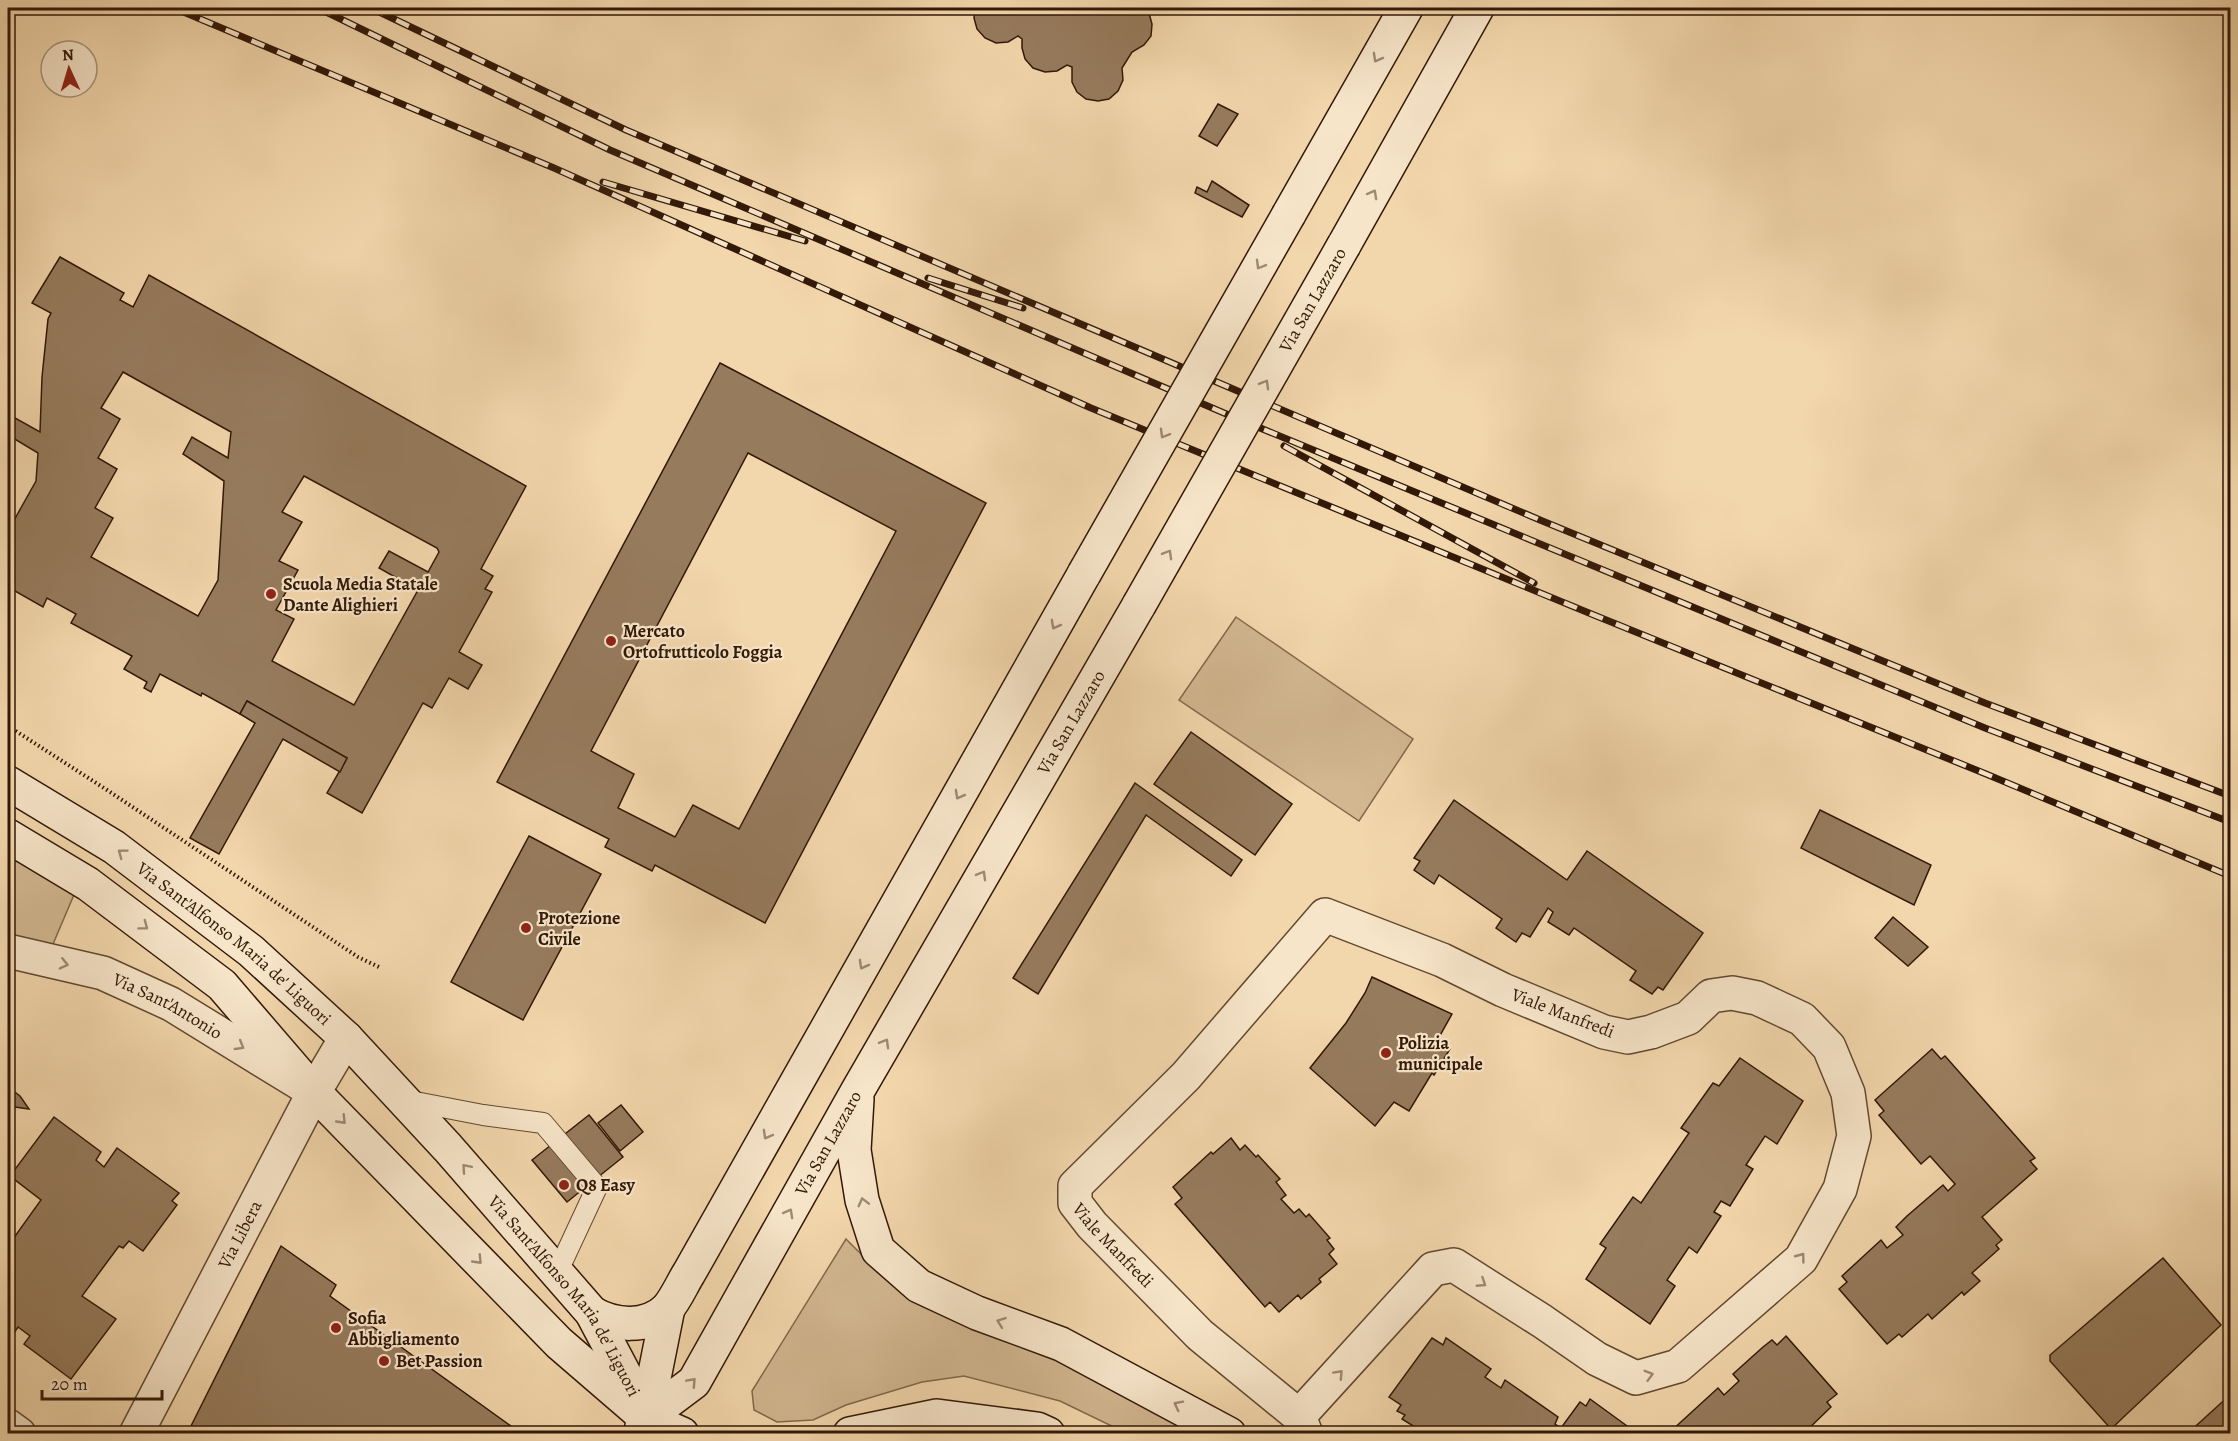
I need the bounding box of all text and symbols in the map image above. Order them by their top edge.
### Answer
north arrow [39,39,99,99]
text: N [61,44,75,66]
one-way arrow [1373,52,1384,63]
one-way arrow [1366,190,1377,200]
street label: Via San Lazzaro [1273,243,1352,357]
one-way arrow [1256,259,1267,269]
one-way arrow [1258,380,1269,391]
one-way arrow [1159,428,1171,438]
one-way arrow [1161,550,1172,560]
place label: Scuola Media Statale Dante Alighieri [283,572,438,617]
marker: Scuola Media Statale Dante Alighieri [264,587,278,601]
place label: Mercato Ortofrutticolo Foggia [623,619,783,664]
one-way arrow [1051,619,1062,630]
marker: Mercato Ortofrutticolo Foggia [604,634,618,648]
street label: Via San Lazzaro [1031,666,1111,779]
one-way arrow [955,789,966,799]
one-way arrow [117,849,128,860]
street label: Via Sant'Alfonso Maria de' Liguori [131,856,336,1031]
one-way arrow [975,871,987,881]
place label: Protezione Civile [538,906,620,951]
one-way arrow [137,919,148,930]
marker: Protezione Civile [519,921,533,935]
one-way arrow [59,957,69,970]
one-way arrow [859,959,870,969]
street label: Via Sant'Antonio [108,967,227,1045]
street label: Viale Manfredi [1507,982,1618,1044]
place label: Polizia municipale [1398,1031,1483,1076]
one-way arrow [234,1039,244,1051]
one-way arrow [877,1039,889,1049]
marker: Polizia municipale [1379,1046,1393,1060]
street label: Via San Lazzaro [789,1086,867,1201]
one-way arrow [335,1113,346,1124]
one-way arrow [763,1129,775,1139]
one-way arrow [462,1164,473,1175]
place label: Q8 Easy [576,1173,635,1197]
marker: Q8 Easy [557,1178,571,1192]
street label: Via Sant'Alfonso Maria de' Liguori [482,1190,646,1401]
street label: Via Libera [212,1196,268,1274]
one-way arrow [858,1197,871,1207]
street label: Viale Manfredi [1066,1197,1159,1293]
one-way arrow [782,1209,793,1219]
one-way arrow [471,1252,482,1263]
one-way arrow [1793,1253,1804,1264]
one-way arrow [1475,1276,1486,1287]
place label: Sofia Abbigliamento [347,1306,460,1351]
one-way arrow [997,1317,1007,1330]
marker: Sofia Abbigliamento [329,1321,343,1335]
place label: Bet Passion [396,1349,483,1373]
marker: Bet Passion [377,1354,391,1368]
scale bar [42,1363,162,1401]
one-way arrow [1643,1369,1653,1382]
one-way arrow [1331,1370,1342,1381]
text: 20 m [51,1372,88,1396]
one-way arrow [685,1378,696,1388]
one-way arrow [1173,1401,1184,1412]

